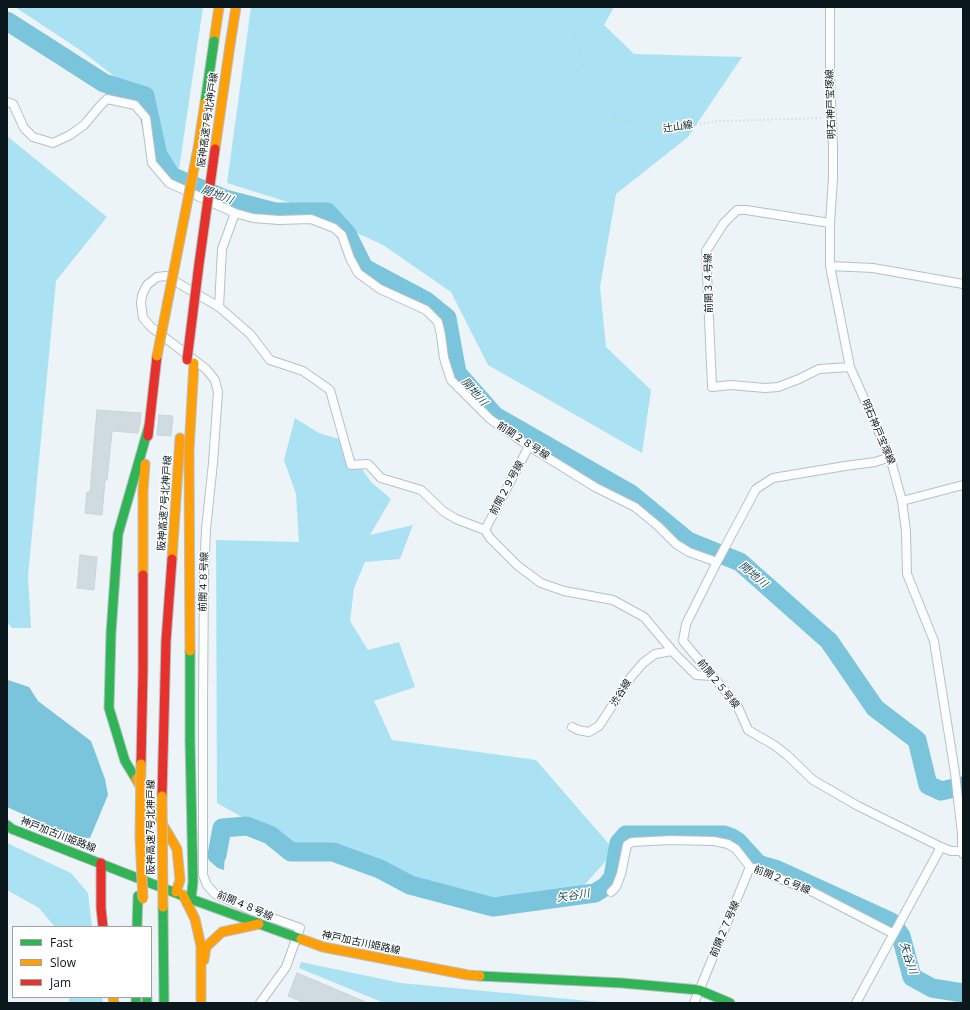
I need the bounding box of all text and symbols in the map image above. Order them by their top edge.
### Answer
street label: 明石神戸宝塚線 [824,69,838,139]
street label: 阪神高速7号北神戸線 [195,72,221,168]
street label: 辻山線 [662,119,694,135]
water label: 開地川 [199,183,235,207]
street label: 前開３４号線 [702,253,716,313]
water label: 開地川 [458,375,490,409]
street label: 明石神戸宝塚線 [859,397,897,467]
street label: 前開２８号線 [495,420,551,462]
street label: 阪神高速7号北神戸線 [156,455,174,551]
street label: 前開２９号線 [488,459,526,517]
street label: 前開４８号線 [197,552,211,612]
water label: 開地川 [736,559,770,591]
street label: 前開２５号線 [694,657,742,711]
street label: 渋谷線 [608,677,634,709]
street label: 阪神高速7号北神戸線 [145,779,157,875]
street label: 神戸加古川姫路線 [19,815,97,855]
street label: 前開２６号線 [752,863,812,897]
water label: 矢谷川 [556,887,590,905]
street label: 前開４８号線 [215,889,275,923]
street label: 前開２７号線 [708,899,742,959]
legend [12,926,152,998]
street label: 神戸加古川姫路線 [321,929,401,957]
text: Fast [50,934,73,951]
water label: 矢谷川 [897,940,919,976]
text: Slow [50,954,76,971]
text: Jam [50,974,71,991]

